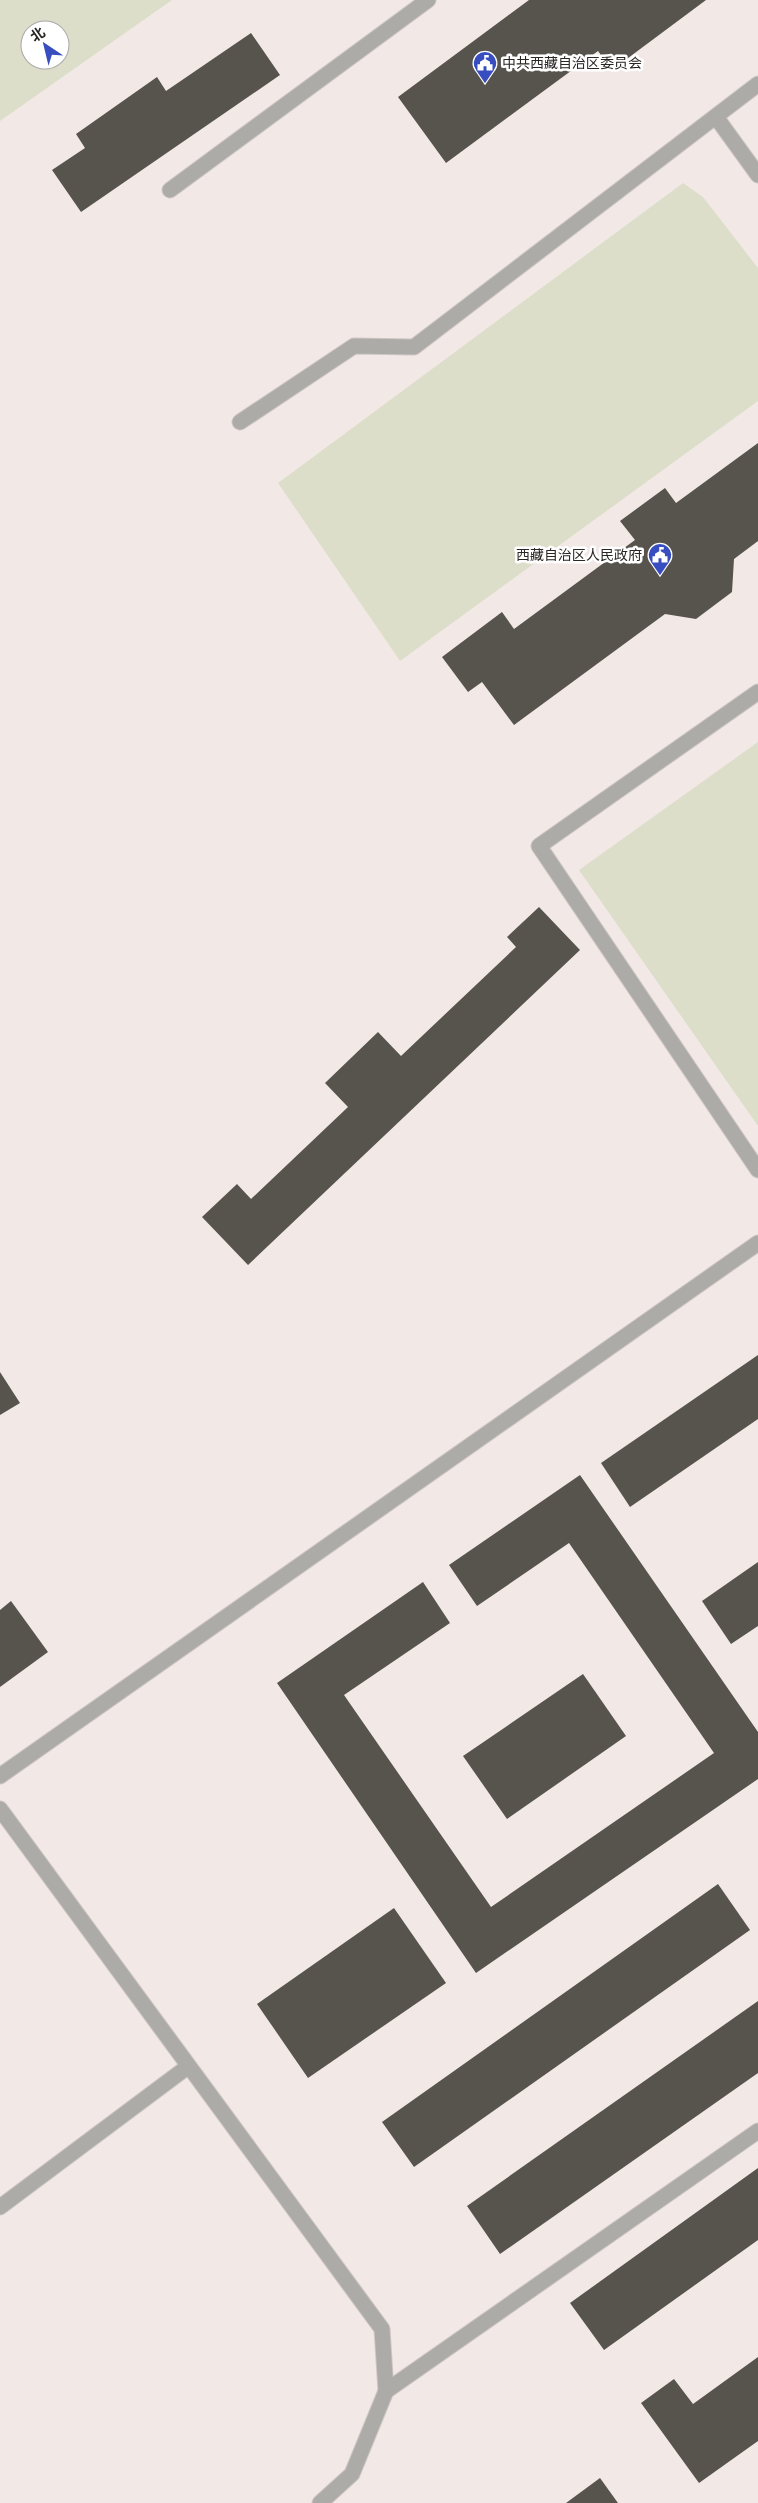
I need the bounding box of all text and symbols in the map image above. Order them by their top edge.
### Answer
north arrow [20,20,70,70]
text: 北 [27,24,48,46]
public building icon: 中共西藏自治区委员会 [472,50,498,84]
place label: 中共西藏自治区委员会 [502,55,642,72]
public building icon: 西藏自治区人民政府 [647,542,673,576]
place label: 西藏自治区人民政府 [516,547,642,564]

